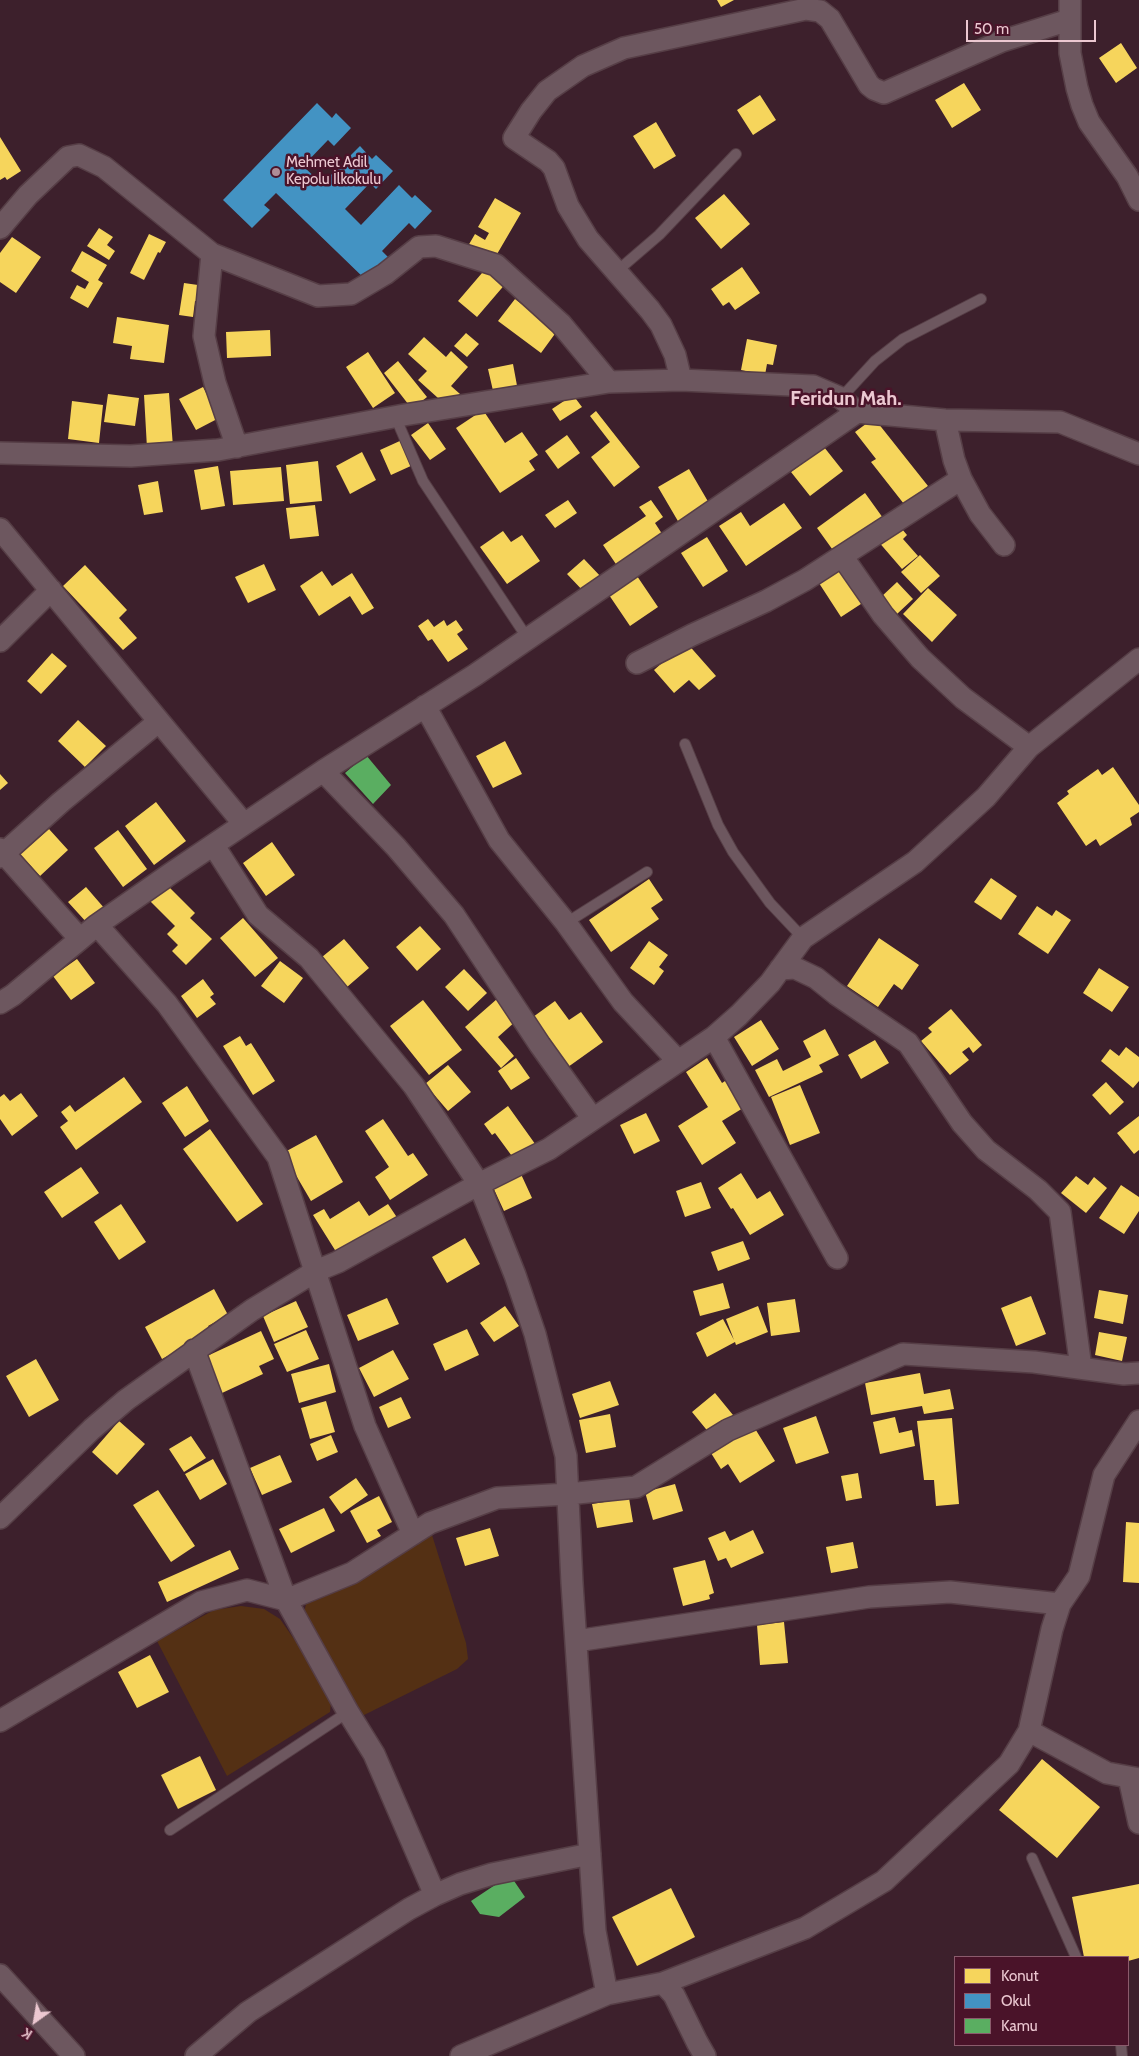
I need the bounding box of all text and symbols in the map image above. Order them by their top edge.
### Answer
scale bar [969,10,1099,42]
text: 50 m [974,20,1009,38]
place label: Mehmet Adil Kepolu İlkokulu [286,154,381,189]
marker: Mehmet Adil Kepolu İlkokulu [270,166,282,178]
district label: Feridun Mah. [790,387,902,411]
legend [954,1956,1129,2046]
text: Konut [1001,1967,1039,1985]
text: Okul [1001,1992,1031,2010]
north arrow [10,1996,60,2046]
text: Kamu [1001,2017,1038,2035]
text: K [19,2024,36,2044]

